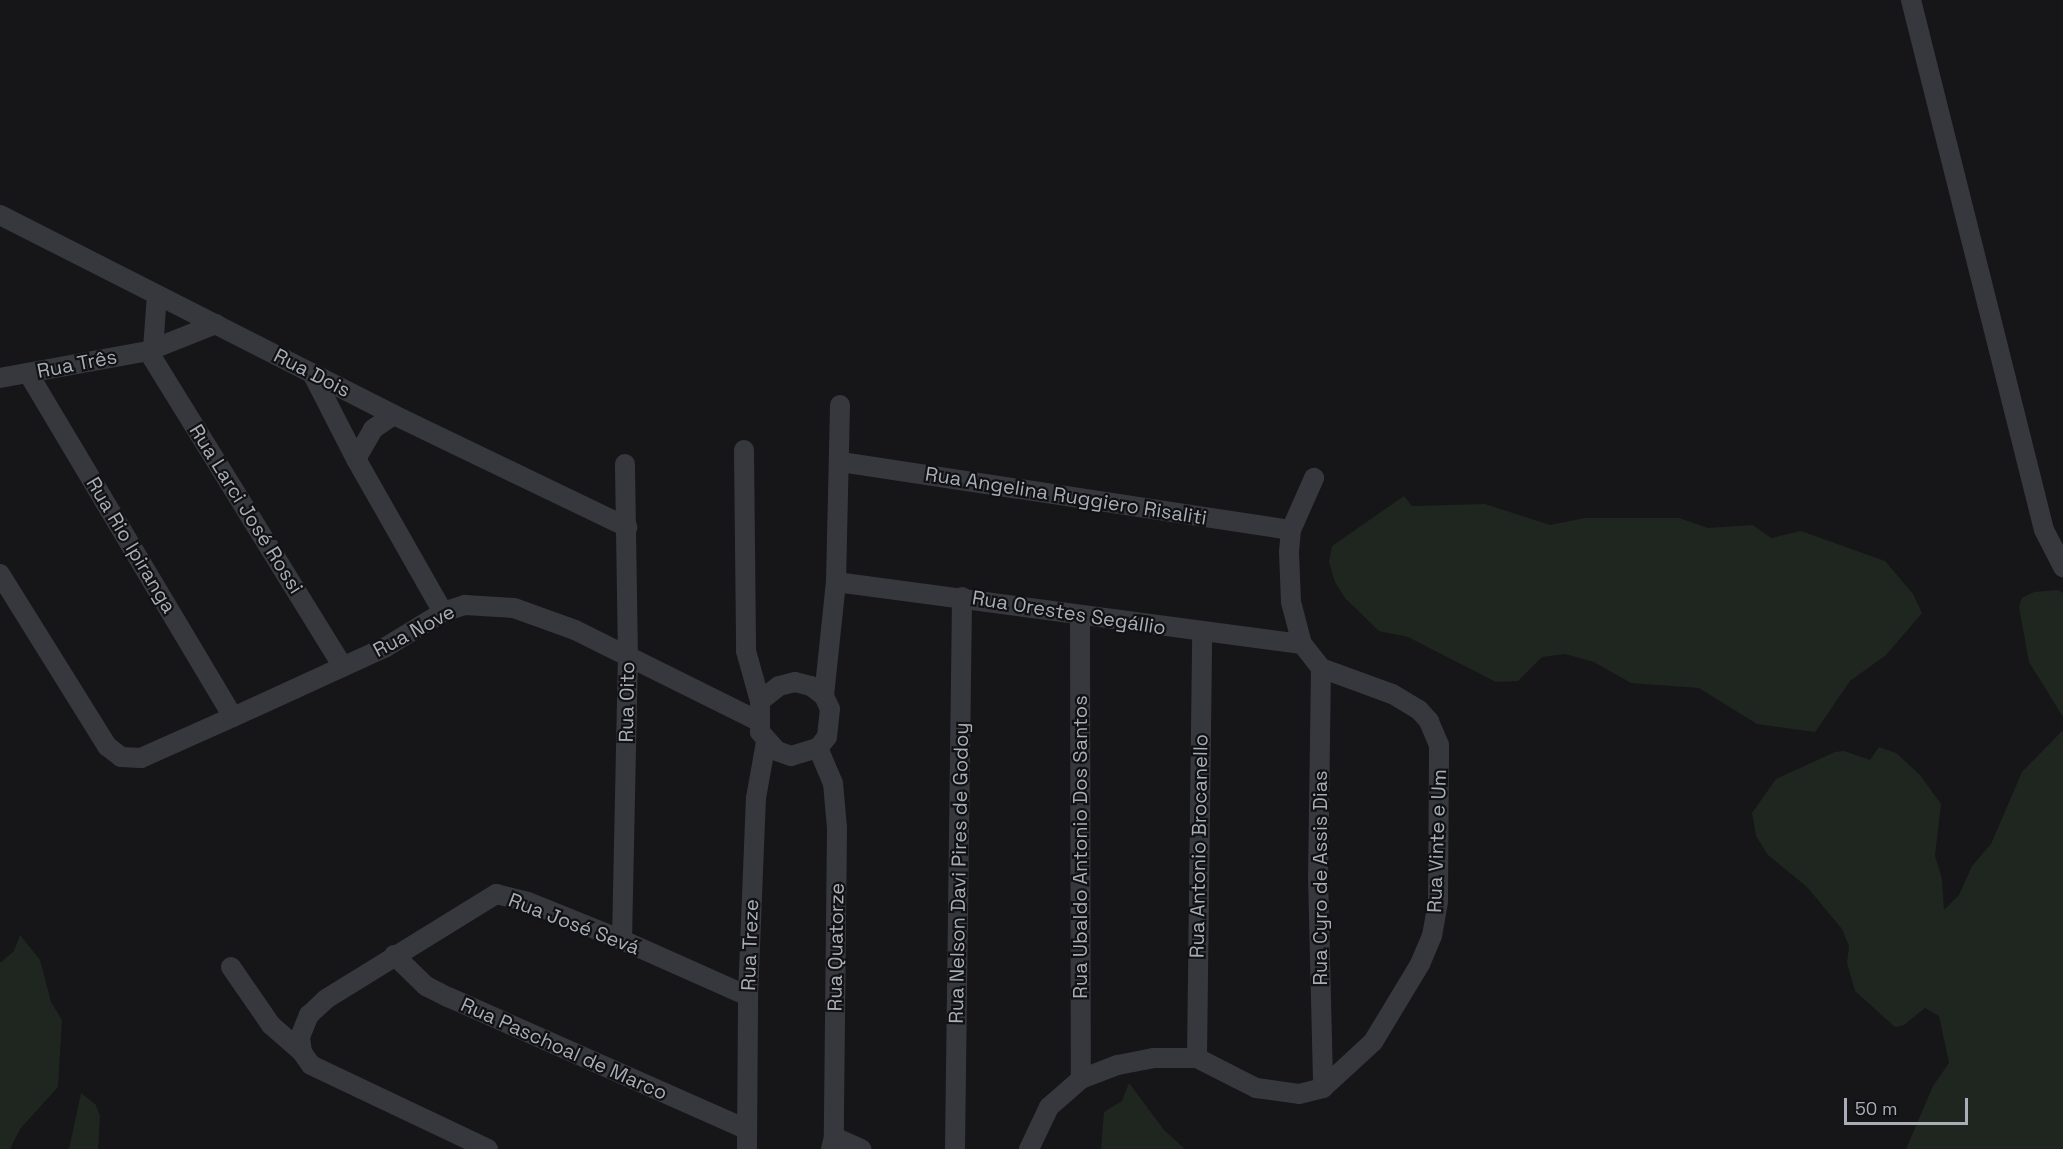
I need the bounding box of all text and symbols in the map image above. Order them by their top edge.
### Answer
street label: Rua Três [35,344,119,384]
street label: Rua Dois [270,344,354,402]
street label: Rua Larci José Rossi [184,420,308,598]
street label: Rua Angelina Ruggiero Risaliti [923,462,1209,530]
street label: Rua Rio Ipiranga [81,473,181,617]
street label: Rua Orestes Segállio [970,586,1168,640]
street label: Rua Nove [369,600,459,662]
street label: Rua Oito [614,661,640,743]
street label: Rua Ubaldo Antonio Dos Santos [1068,695,1092,999]
street label: Rua Nelson Davi Pires de Godoy [944,722,974,1024]
street label: Rua Antonio Brocanello [1185,734,1213,958]
street label: Rua Vinte e Um [1422,769,1452,913]
street label: Rua Cyro de Assis Dias [1308,770,1332,986]
street label: Rua Quatorze [823,883,849,1011]
street label: Rua José Sevá [505,888,643,960]
street label: Rua Treze [736,898,764,992]
street label: Rua Paschoal de Marco [457,993,671,1105]
scale bar [1847,1086,1972,1124]
text: 50 m [1855,1097,1897,1120]

